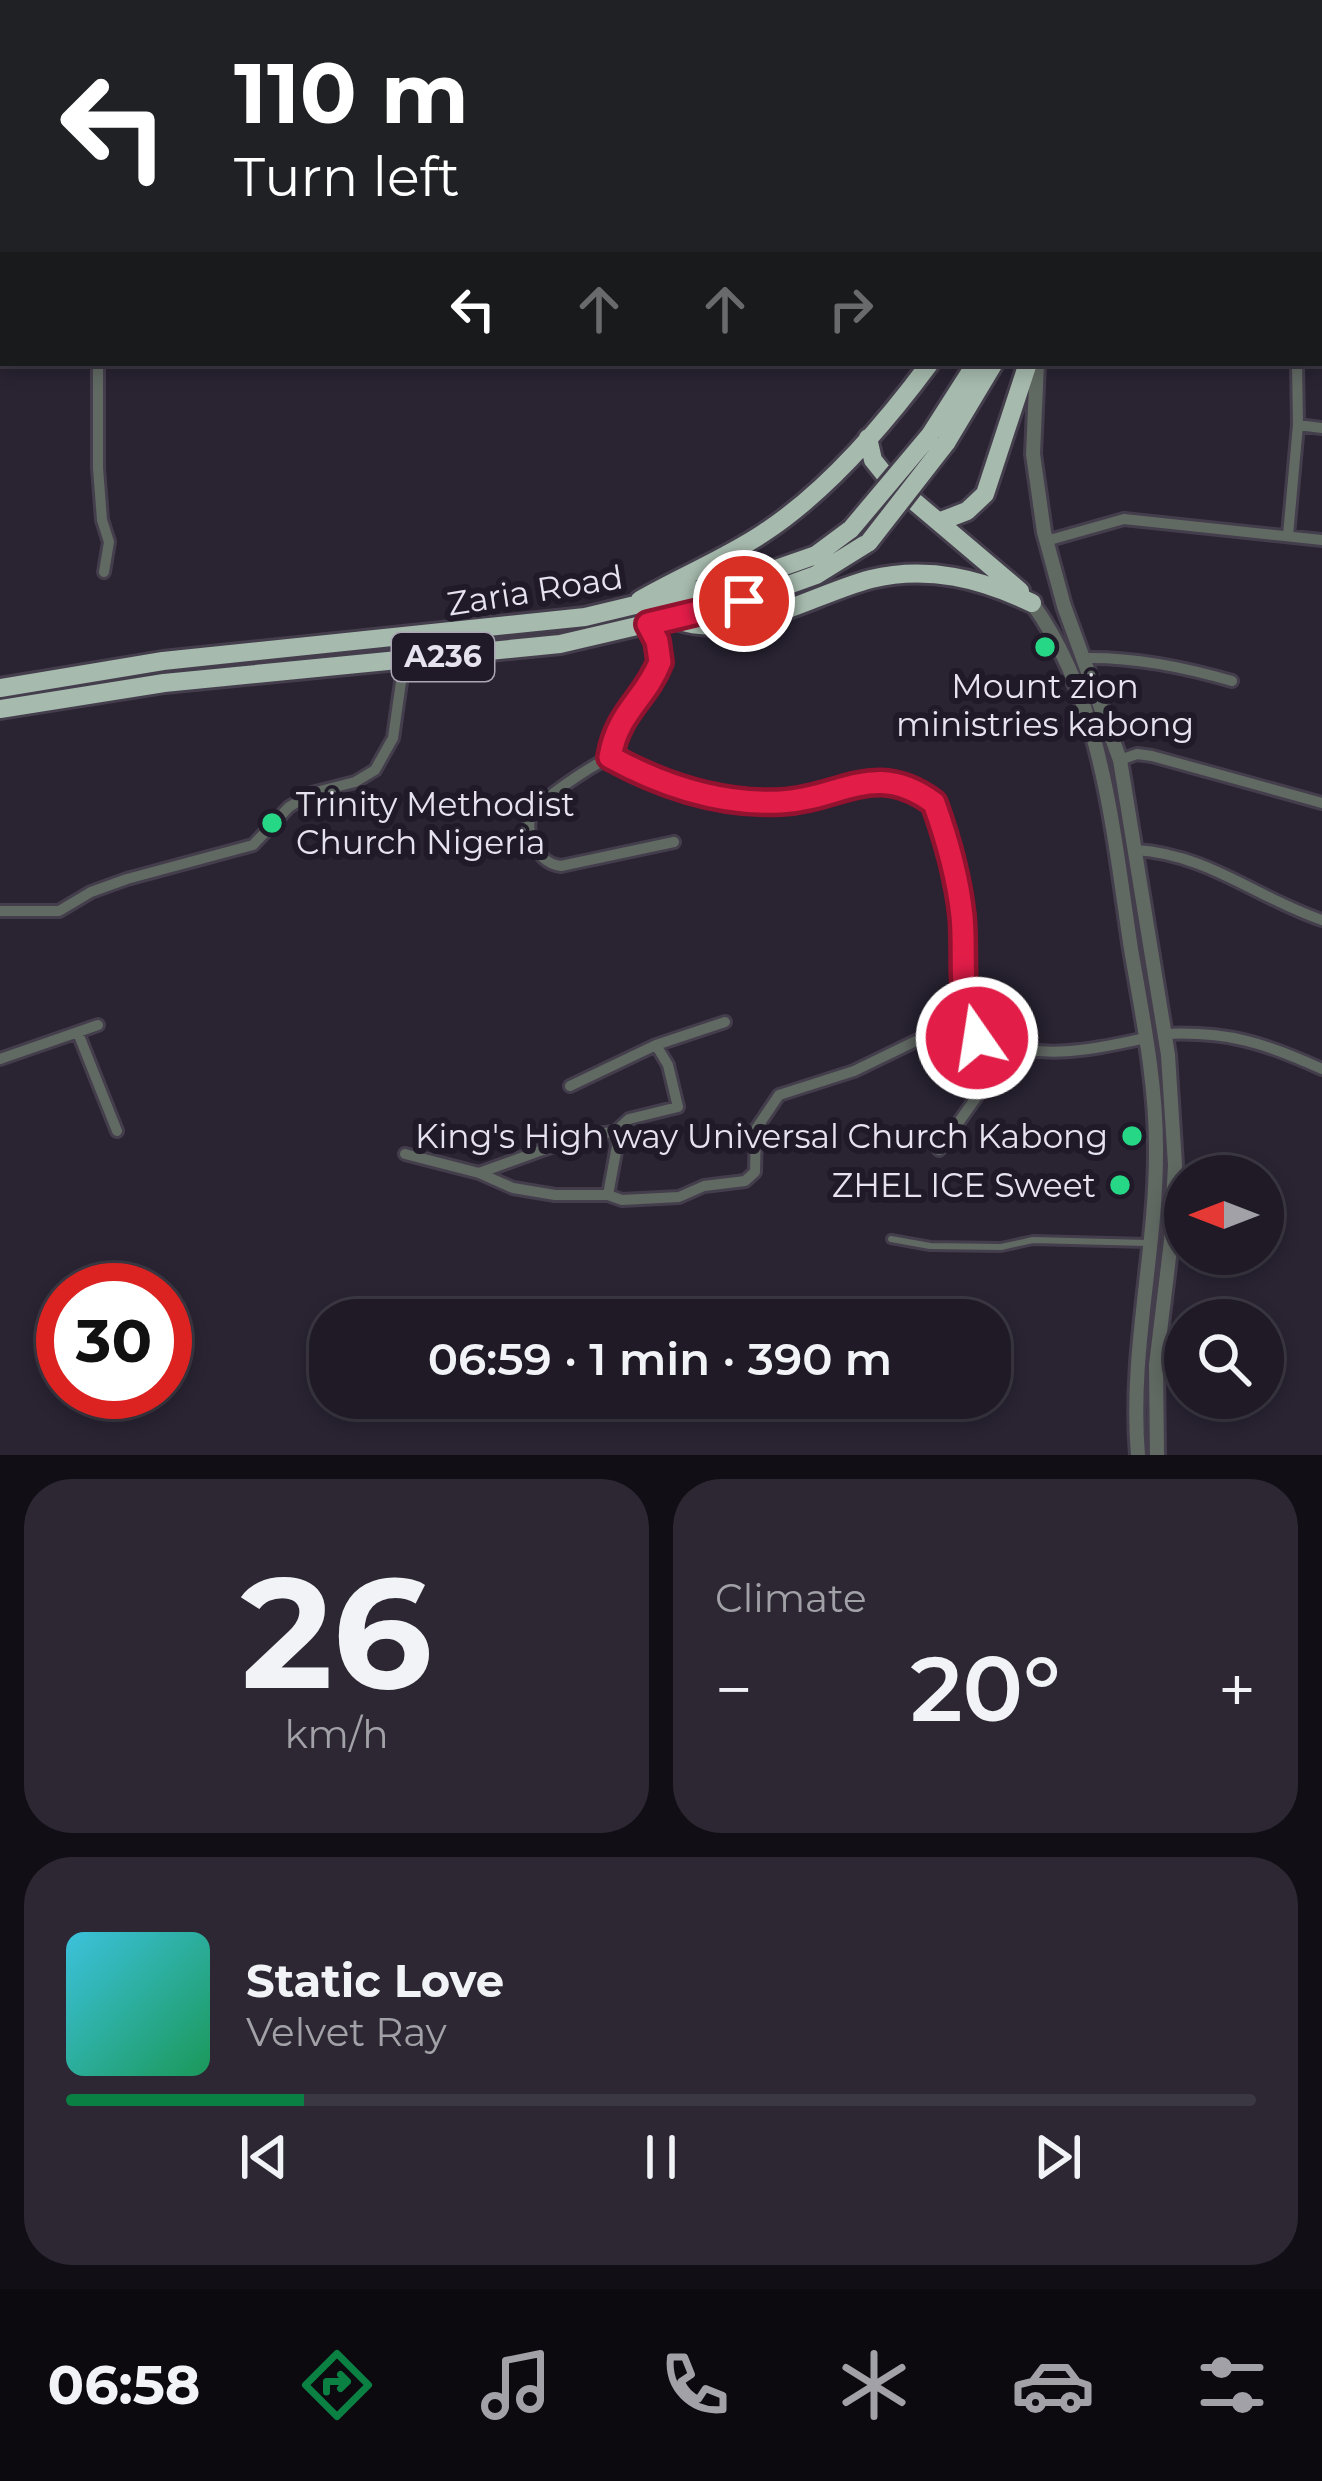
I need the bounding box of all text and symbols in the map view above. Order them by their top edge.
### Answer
text: 110 m [234,42,469,144]
icon: left [36,48,192,204]
text: Turn left [234,144,460,210]
icon: left [440,276,506,342]
icon: ahead [566,276,632,342]
icon: ahead [692,276,758,342]
icon: right [818,276,884,342]
pin [693,550,795,652]
street label: Zaria Road [444,556,626,624]
icon: arrive [711,568,777,634]
road number: A236 [392,633,494,681]
marker: Mount zion ministries kabong [1032,634,1058,660]
place label: Mount zion ministries kabong [896,666,1194,744]
place label: Trinity Methodist Church Nigeria [296,784,575,862]
marker: Trinity Methodist Church Nigeria [259,810,285,836]
position arrow [914,975,1040,1101]
place label: King's High way Universal Church Kabong [415,1116,1108,1156]
marker: King's High way Universal Church Kabong [1119,1123,1145,1149]
north arrow [1164,1155,1284,1275]
map controls [1164,1155,1284,1419]
place label: ZHEL ICE Sweet [832,1165,1096,1205]
marker: ZHEL ICE Sweet [1107,1172,1133,1198]
speed limit sign: 30 [36,1263,192,1419]
button: search [1164,1299,1284,1419]
text: 06:59 · 1 min · 390 m [428,1331,892,1386]
text: 26 [241,1537,432,1727]
text: Climate [715,1574,867,1622]
text: 20° [910,1634,1061,1744]
text: − [715,1649,753,1730]
text: + [1218,1649,1256,1730]
text: km/h [284,1710,389,1758]
text: Static Love [246,1953,504,2008]
text: Velvet Ray [246,2008,447,2056]
icon: previous [231,2124,297,2190]
icon: pause [628,2124,694,2190]
icon: next [1025,2124,1091,2190]
icon: directions [295,2343,379,2427]
icon: music [474,2343,558,2427]
icon: phone [653,2343,737,2427]
icon: climate [832,2343,916,2427]
icon: car [1011,2343,1095,2427]
icon: filters [1190,2343,1274,2427]
text: 06:58 [48,2352,200,2418]

